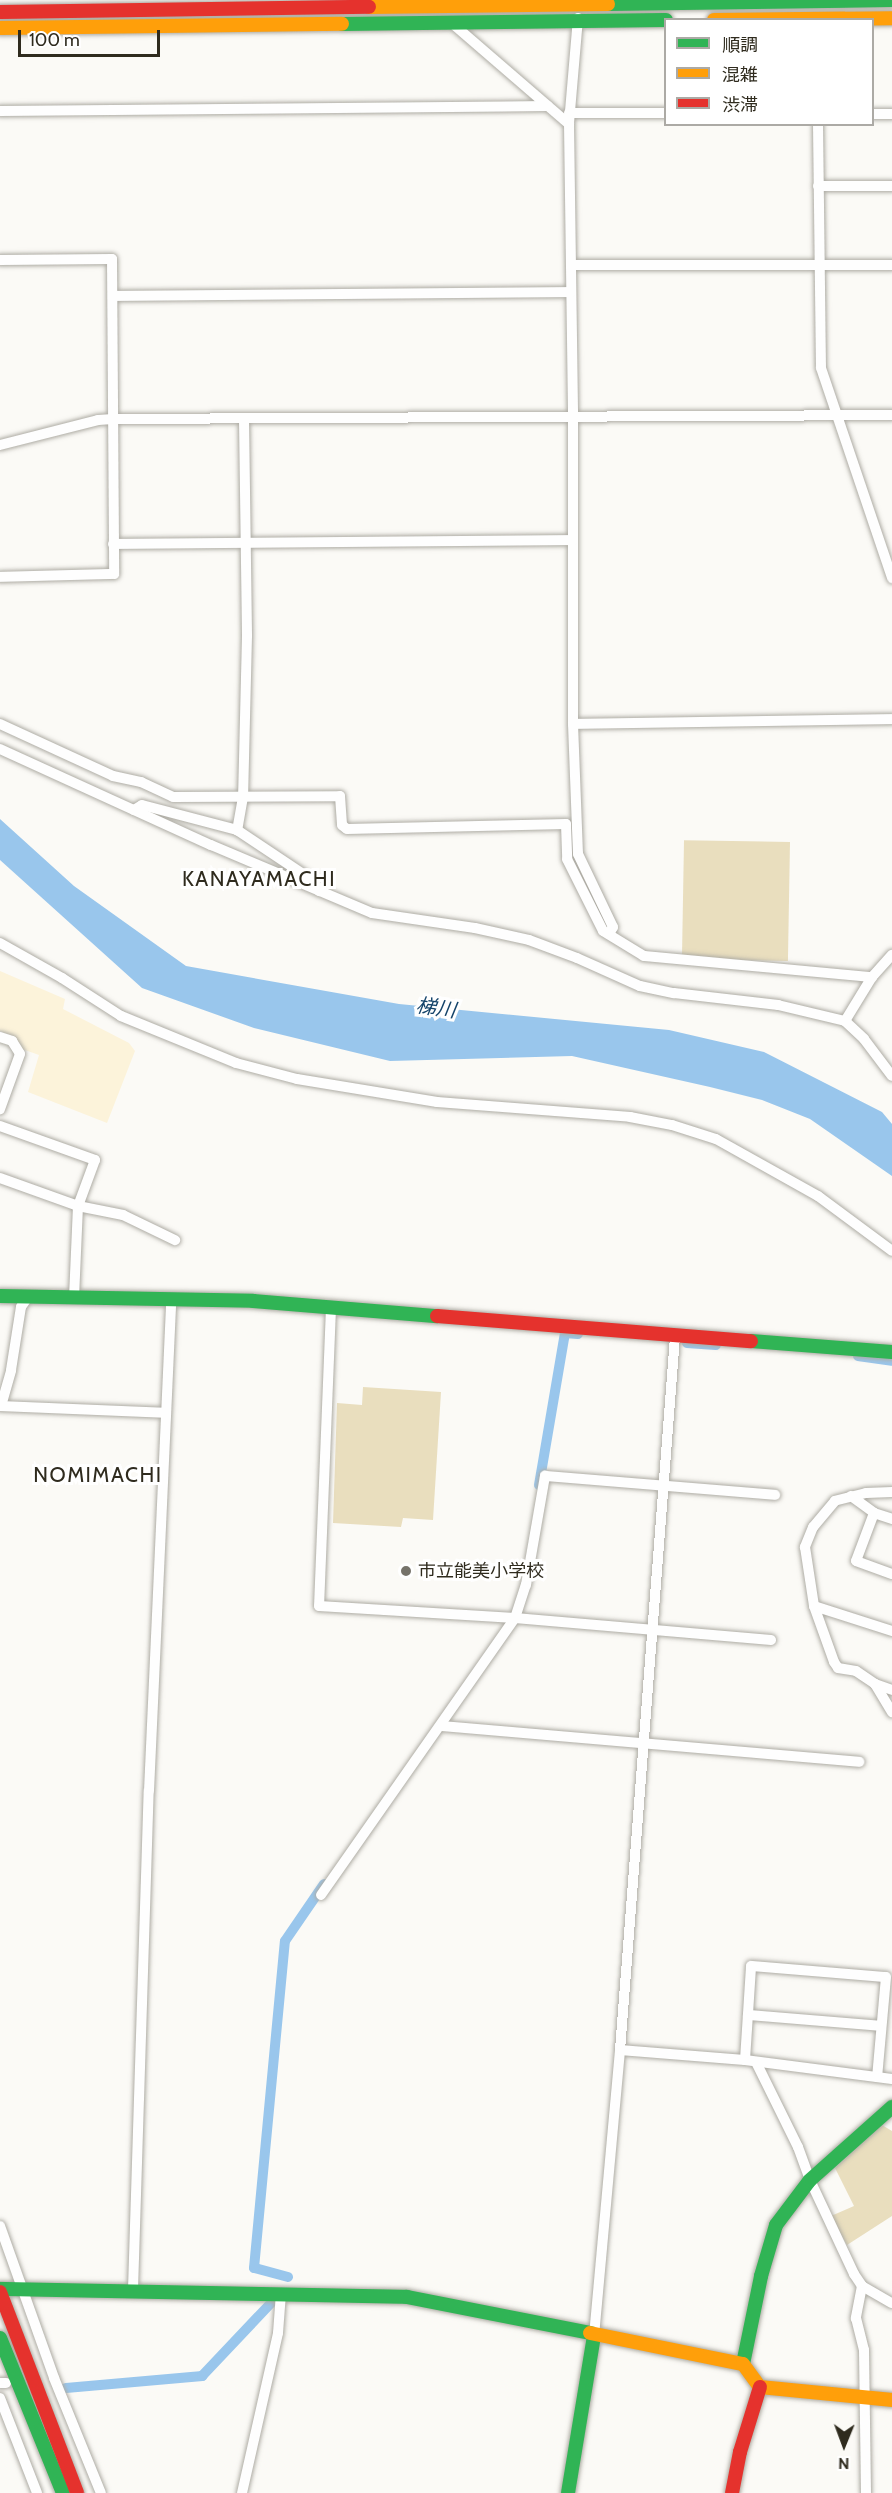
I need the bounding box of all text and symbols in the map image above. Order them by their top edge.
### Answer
scale bar [21,18,164,56]
legend [664,18,874,126]
text: 100 m [29,29,80,51]
text: 順調 [722,34,758,56]
text: 混雑 [722,64,758,86]
text: 渋滞 [722,94,758,116]
district label: KANAYAMACHI [182,866,336,892]
water label: 梯川 [415,993,457,1023]
district label: NOMIMACHI [33,1462,163,1488]
place label: 市立能美小学校 [418,1560,544,1582]
marker: 市立能美小学校 [399,1564,413,1578]
north arrow [814,2415,874,2475]
text: N [838,2454,849,2473]

